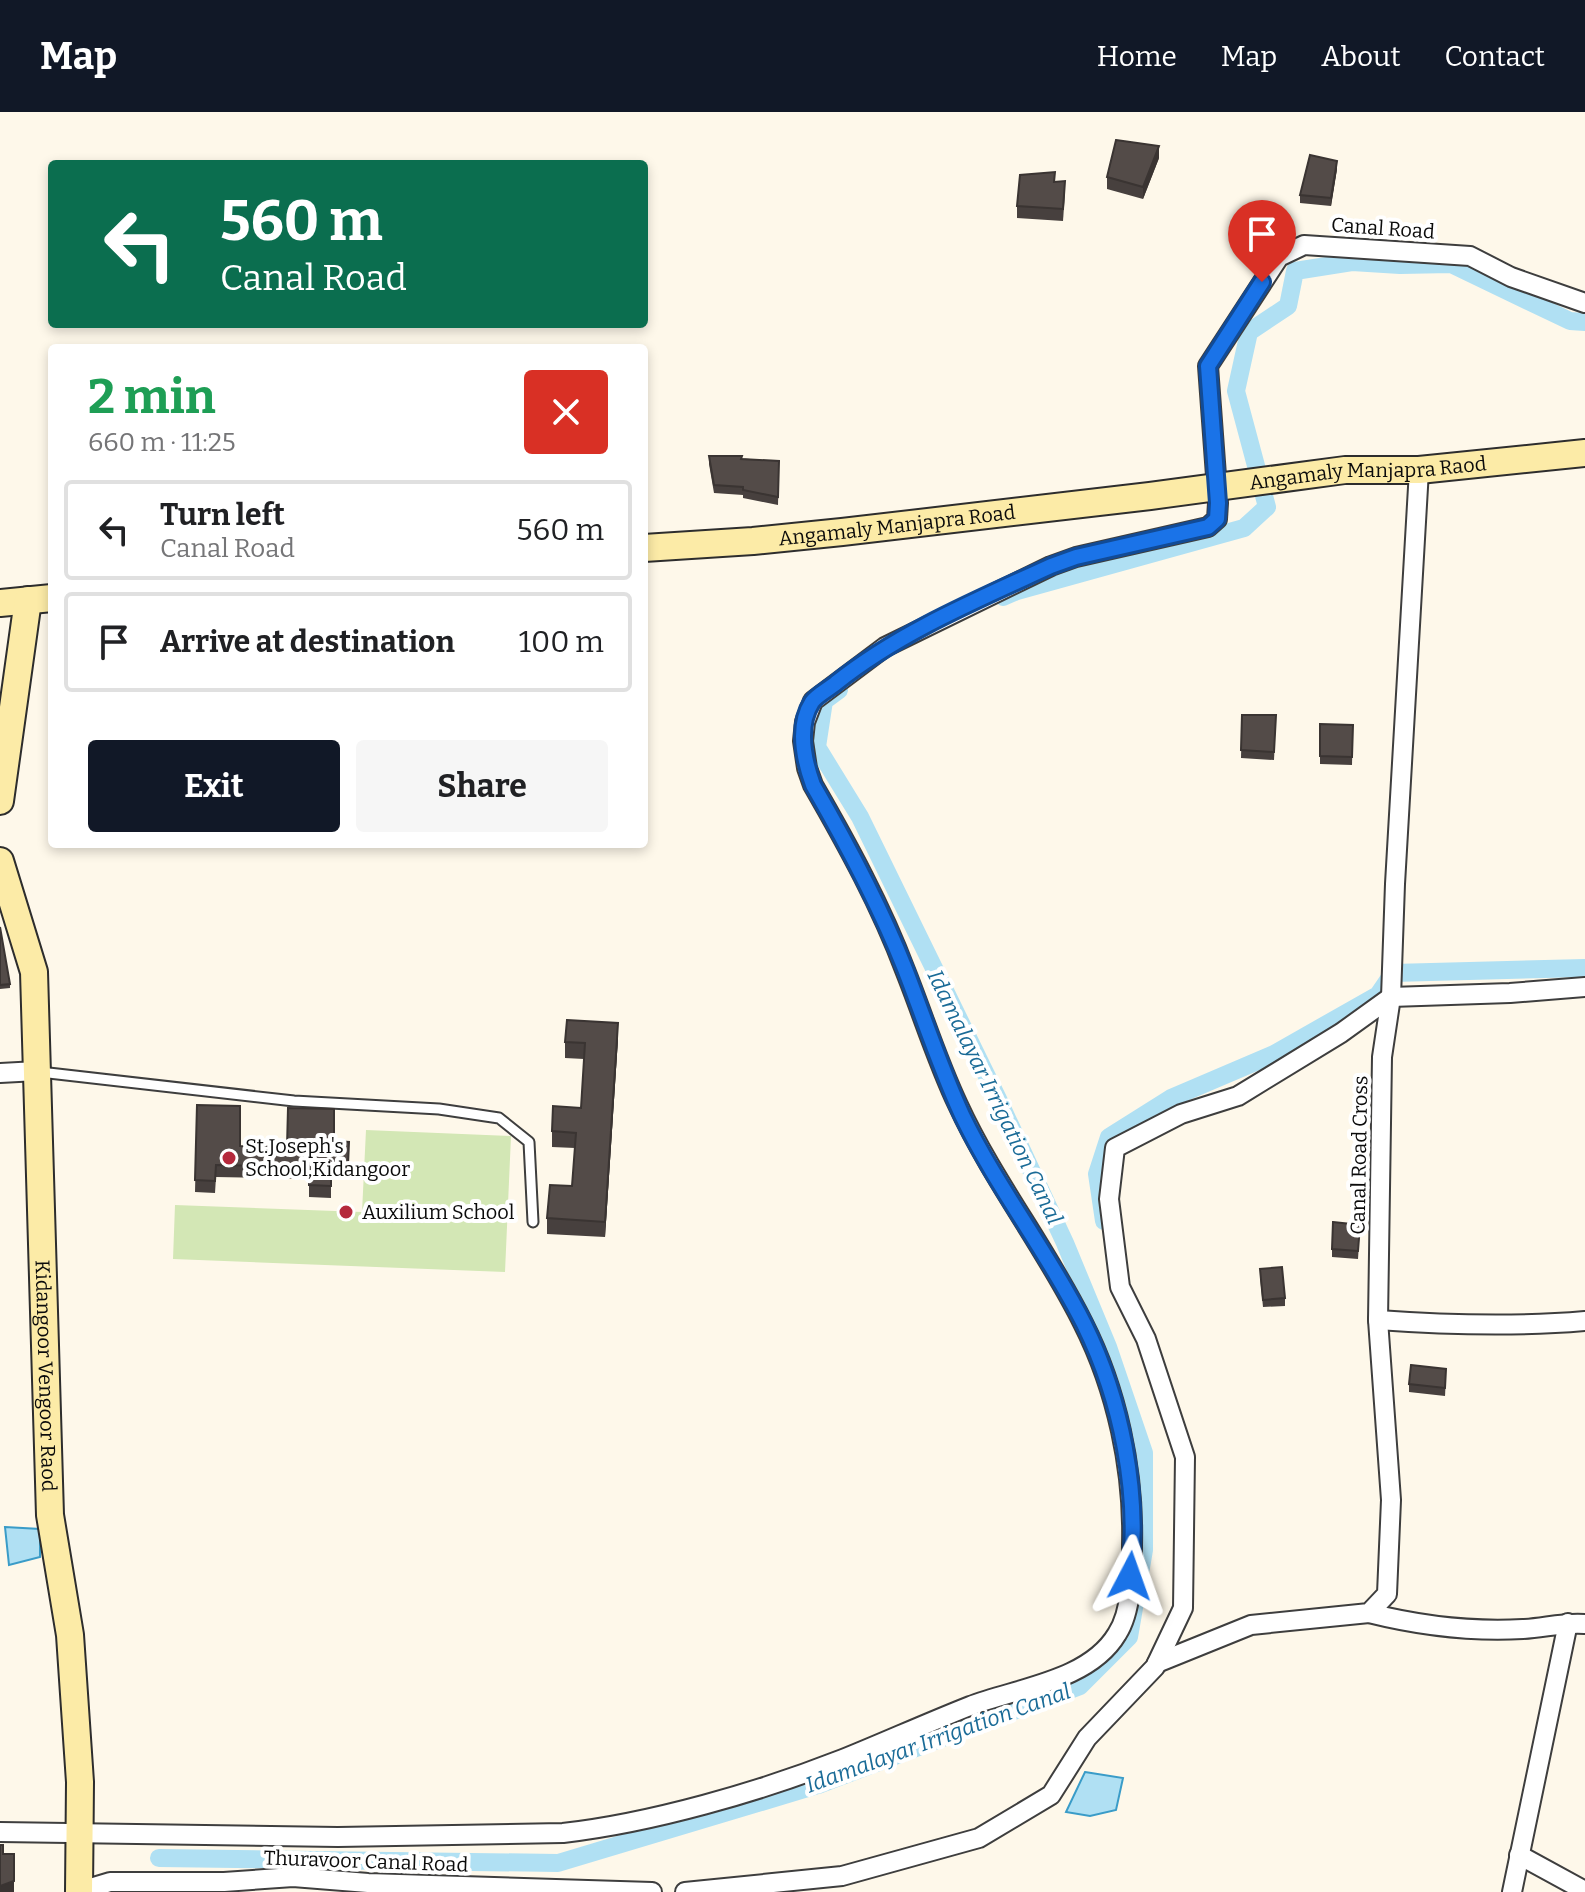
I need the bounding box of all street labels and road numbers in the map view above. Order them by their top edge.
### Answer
street label: Canal Road [1330,212,1436,244]
street label: Angamaly Manjapra Raod [1248,451,1488,495]
street label: Angamaly Manjapra Road [777,500,1017,550]
street label: Canal Road Cross [1346,1075,1372,1235]
street label: Kidangoor Vengoor Raod [30,1260,61,1492]
street label: Thuravoor Canal Road [263,1845,469,1877]

